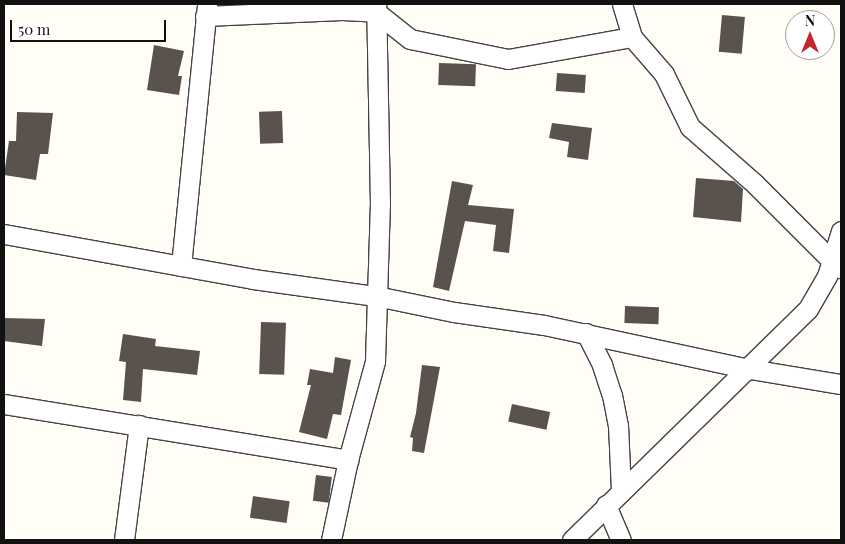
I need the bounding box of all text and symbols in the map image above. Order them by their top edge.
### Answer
scale bar [12,10,169,42]
north arrow [785,10,835,60]
text: N [805,11,815,30]
text: 50 m [18,19,50,39]

